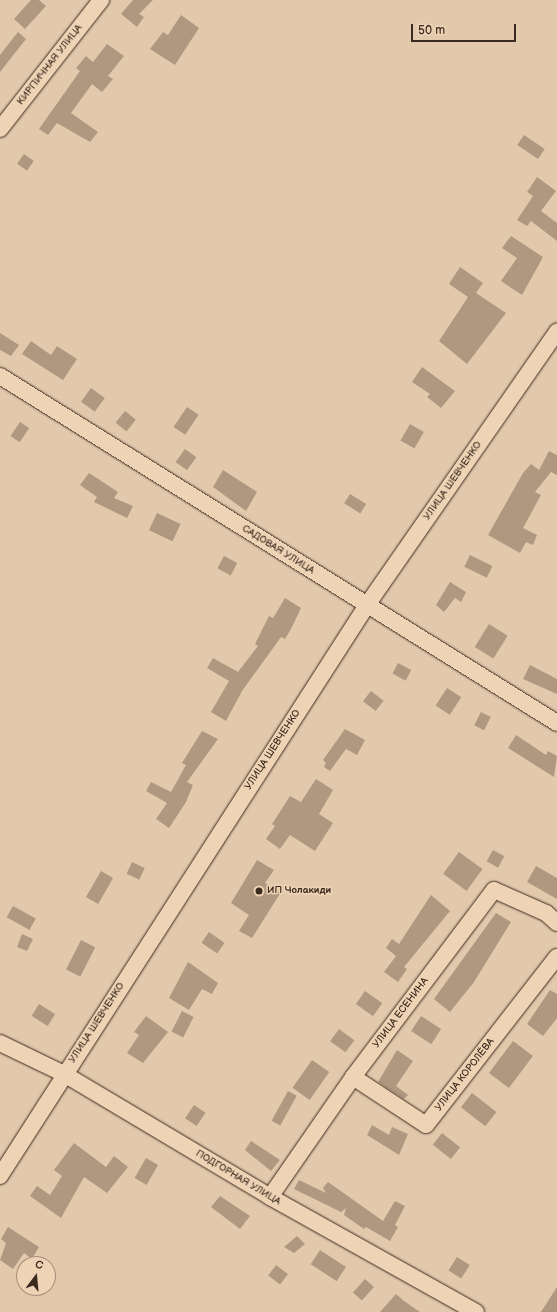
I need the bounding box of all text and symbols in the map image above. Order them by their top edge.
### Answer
scale bar [413,16,518,42]
street label: КИРПИЧНАЯ УЛИЦА [15,22,85,108]
text: 50 m [418,23,445,38]
street label: УЛИЦА ШЕВЧЕНКО [421,439,485,523]
street label: САДОВАЯ УЛИЦА [240,523,316,577]
street label: УЛИЦА ШЕВЧЕНКО [243,708,303,792]
place label: ИП Чолакиди [267,885,331,897]
marker: ИП Чолакиди [254,886,264,896]
street label: УЛИЦА ЕСЕНИНА [371,976,431,1050]
street label: УЛИЦА ШЕВЧЕНКО [67,981,127,1065]
street label: УЛИЦА КОРОЛЁВА [433,1036,497,1114]
street label: ПОДГОРНАЯ УЛИЦА [193,1148,283,1208]
north arrow [16,1256,56,1296]
text: С [34,1258,45,1272]

